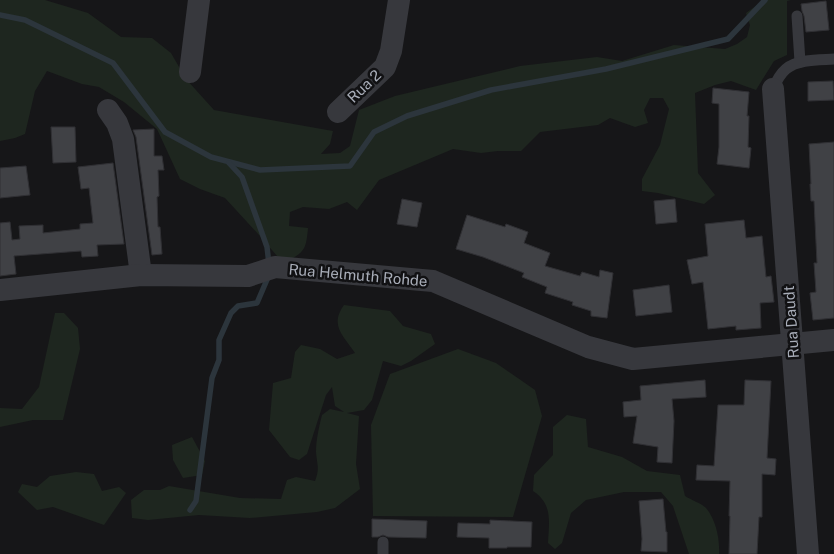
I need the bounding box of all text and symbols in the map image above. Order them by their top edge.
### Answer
street label: Rua 2 [344,66,384,106]
street label: Rua Helmuth Rohde [288,260,428,290]
street label: Rua Daudt [780,285,802,359]

